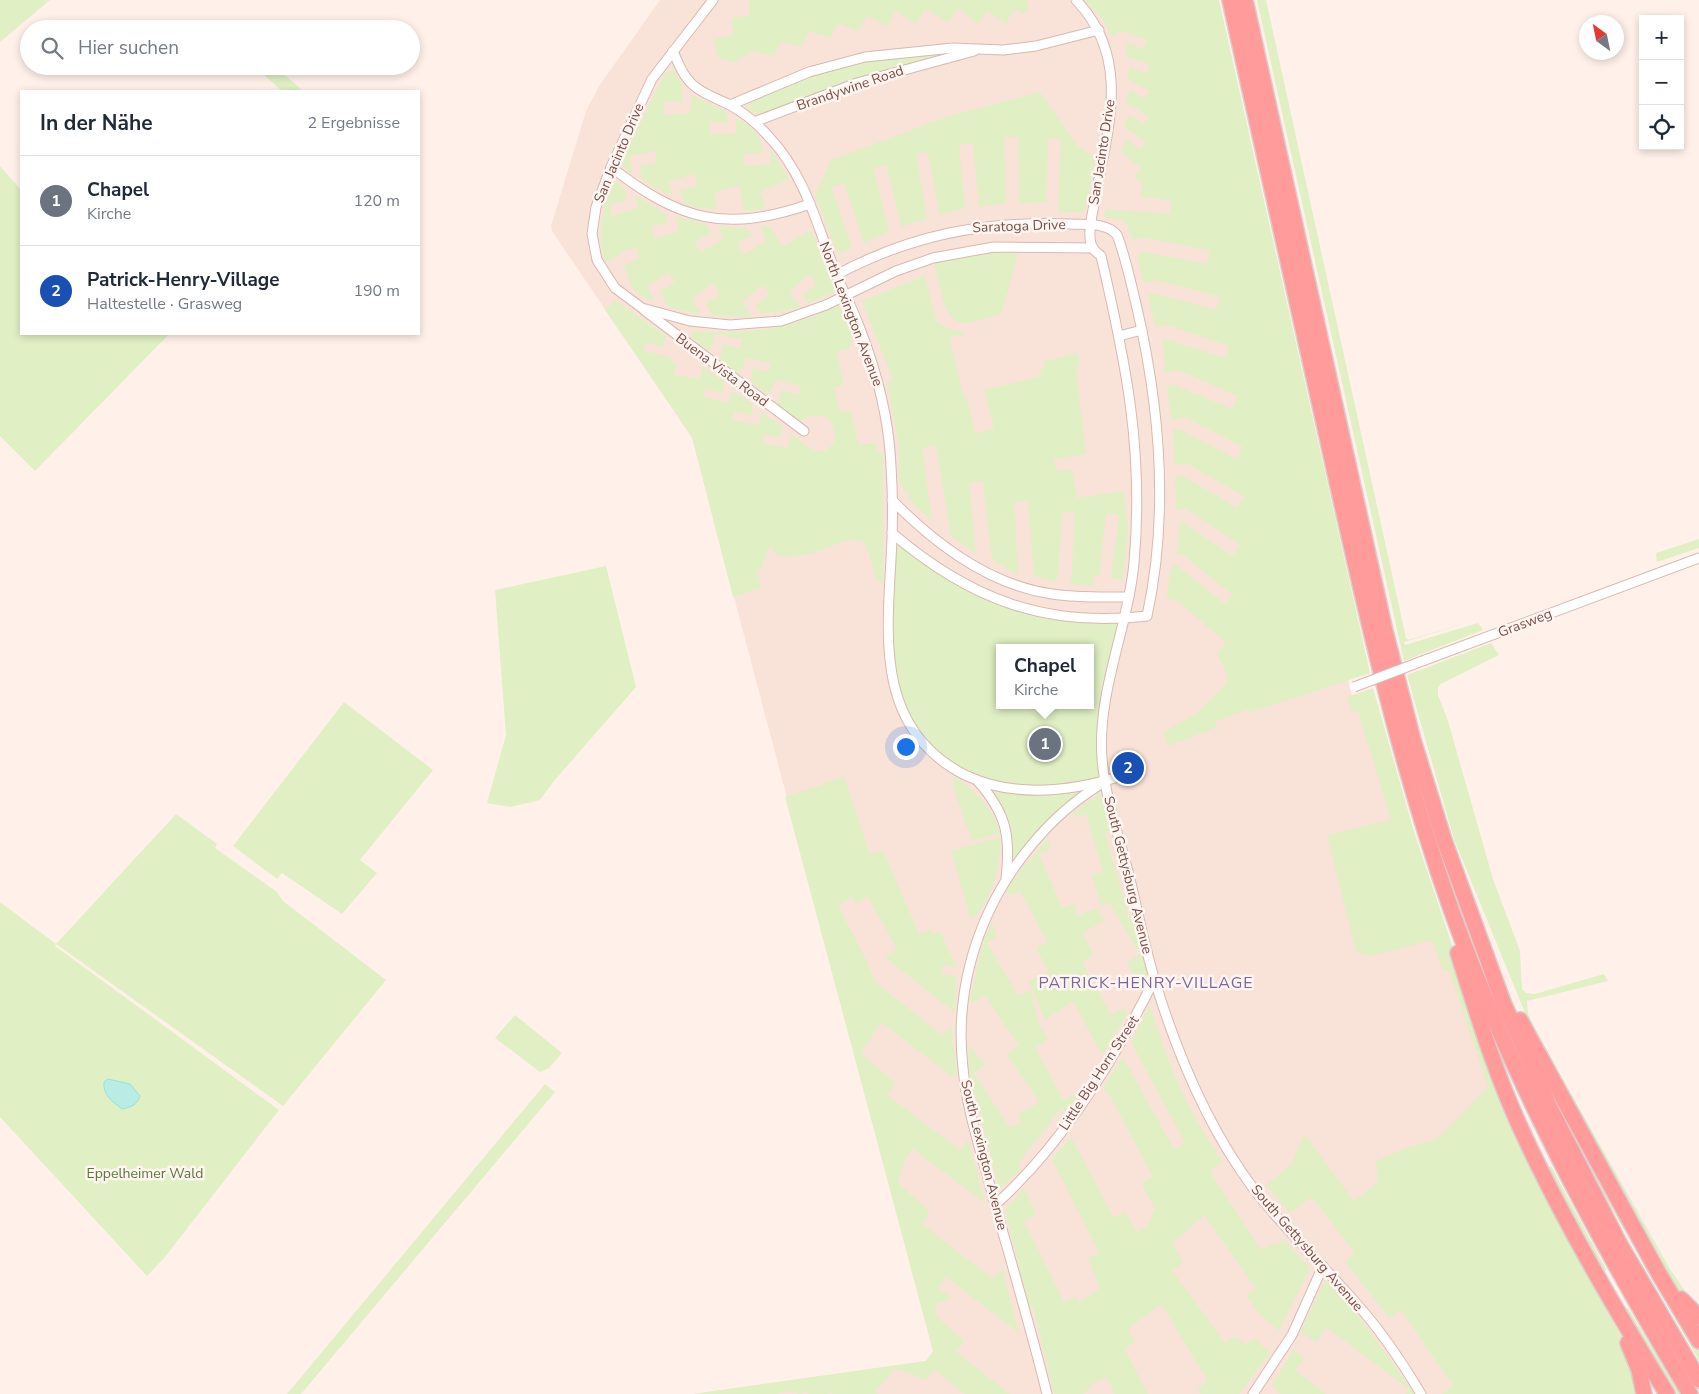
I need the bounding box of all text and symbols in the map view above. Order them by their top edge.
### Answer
north arrow [1579,15,1624,60]
map controls [1639,15,1684,150]
button: + [1639,15,1684,60]
search box [20,20,420,75]
icon: search [38,34,66,62]
text: Hier suchen [78,35,179,61]
button: − [1639,60,1684,105]
street label: Brandywine Road [794,61,906,115]
street label: San Jacinto Drive [1084,98,1120,206]
street label: San Jacinto Drive [589,100,649,206]
button: locate [1639,105,1684,150]
text: In der Nähe [40,109,153,137]
text: 2 Ergebnisse [307,112,400,134]
text: Chapel [87,177,149,203]
text: 1 [51,190,61,212]
text: 120 m [353,190,400,212]
text: Kirche [87,203,131,225]
street label: Saratoga Drive [972,215,1066,237]
street label: North Lexington Avenue [815,239,887,389]
text: Patrick-Henry-Village [87,267,280,293]
text: 2 [51,280,61,302]
text: 190 m [353,280,400,302]
text: Haltestelle · Grasweg [87,293,242,315]
street label: Buena Vista Road [672,329,772,411]
street label: Grasweg [1495,604,1555,642]
popup [996,644,1094,709]
text: Chapel [1014,653,1076,679]
text: Kirche [1014,679,1058,701]
pin: 1 [1029,725,1061,763]
your location [893,734,919,760]
pin: 2 [1112,749,1144,787]
street label: South Gettysburg Avenue [1099,794,1157,956]
district label: PATRICK-HENRY-VILLAGE [1038,972,1254,994]
street label: Little Big Horn Street [1055,1012,1143,1134]
street label: South Lexington Avenue [956,1078,1012,1232]
park label: Eppelheimer Wald [86,1164,204,1183]
street label: South Gettysburg Avenue [1247,1181,1367,1315]

